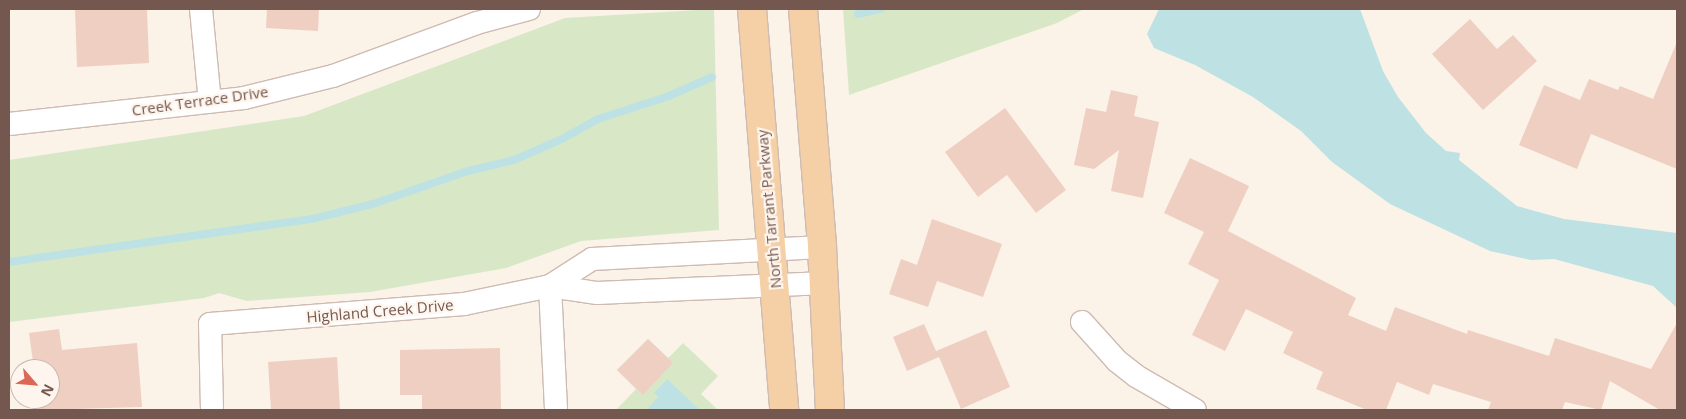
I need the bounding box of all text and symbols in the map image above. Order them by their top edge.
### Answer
street label: Creek Terrace Drive [131,83,269,119]
street label: North Tarrant Parkway [753,129,785,289]
street label: Highland Creek Drive [306,296,454,326]
north arrow [10,359,60,409]
text: N [37,381,59,400]

